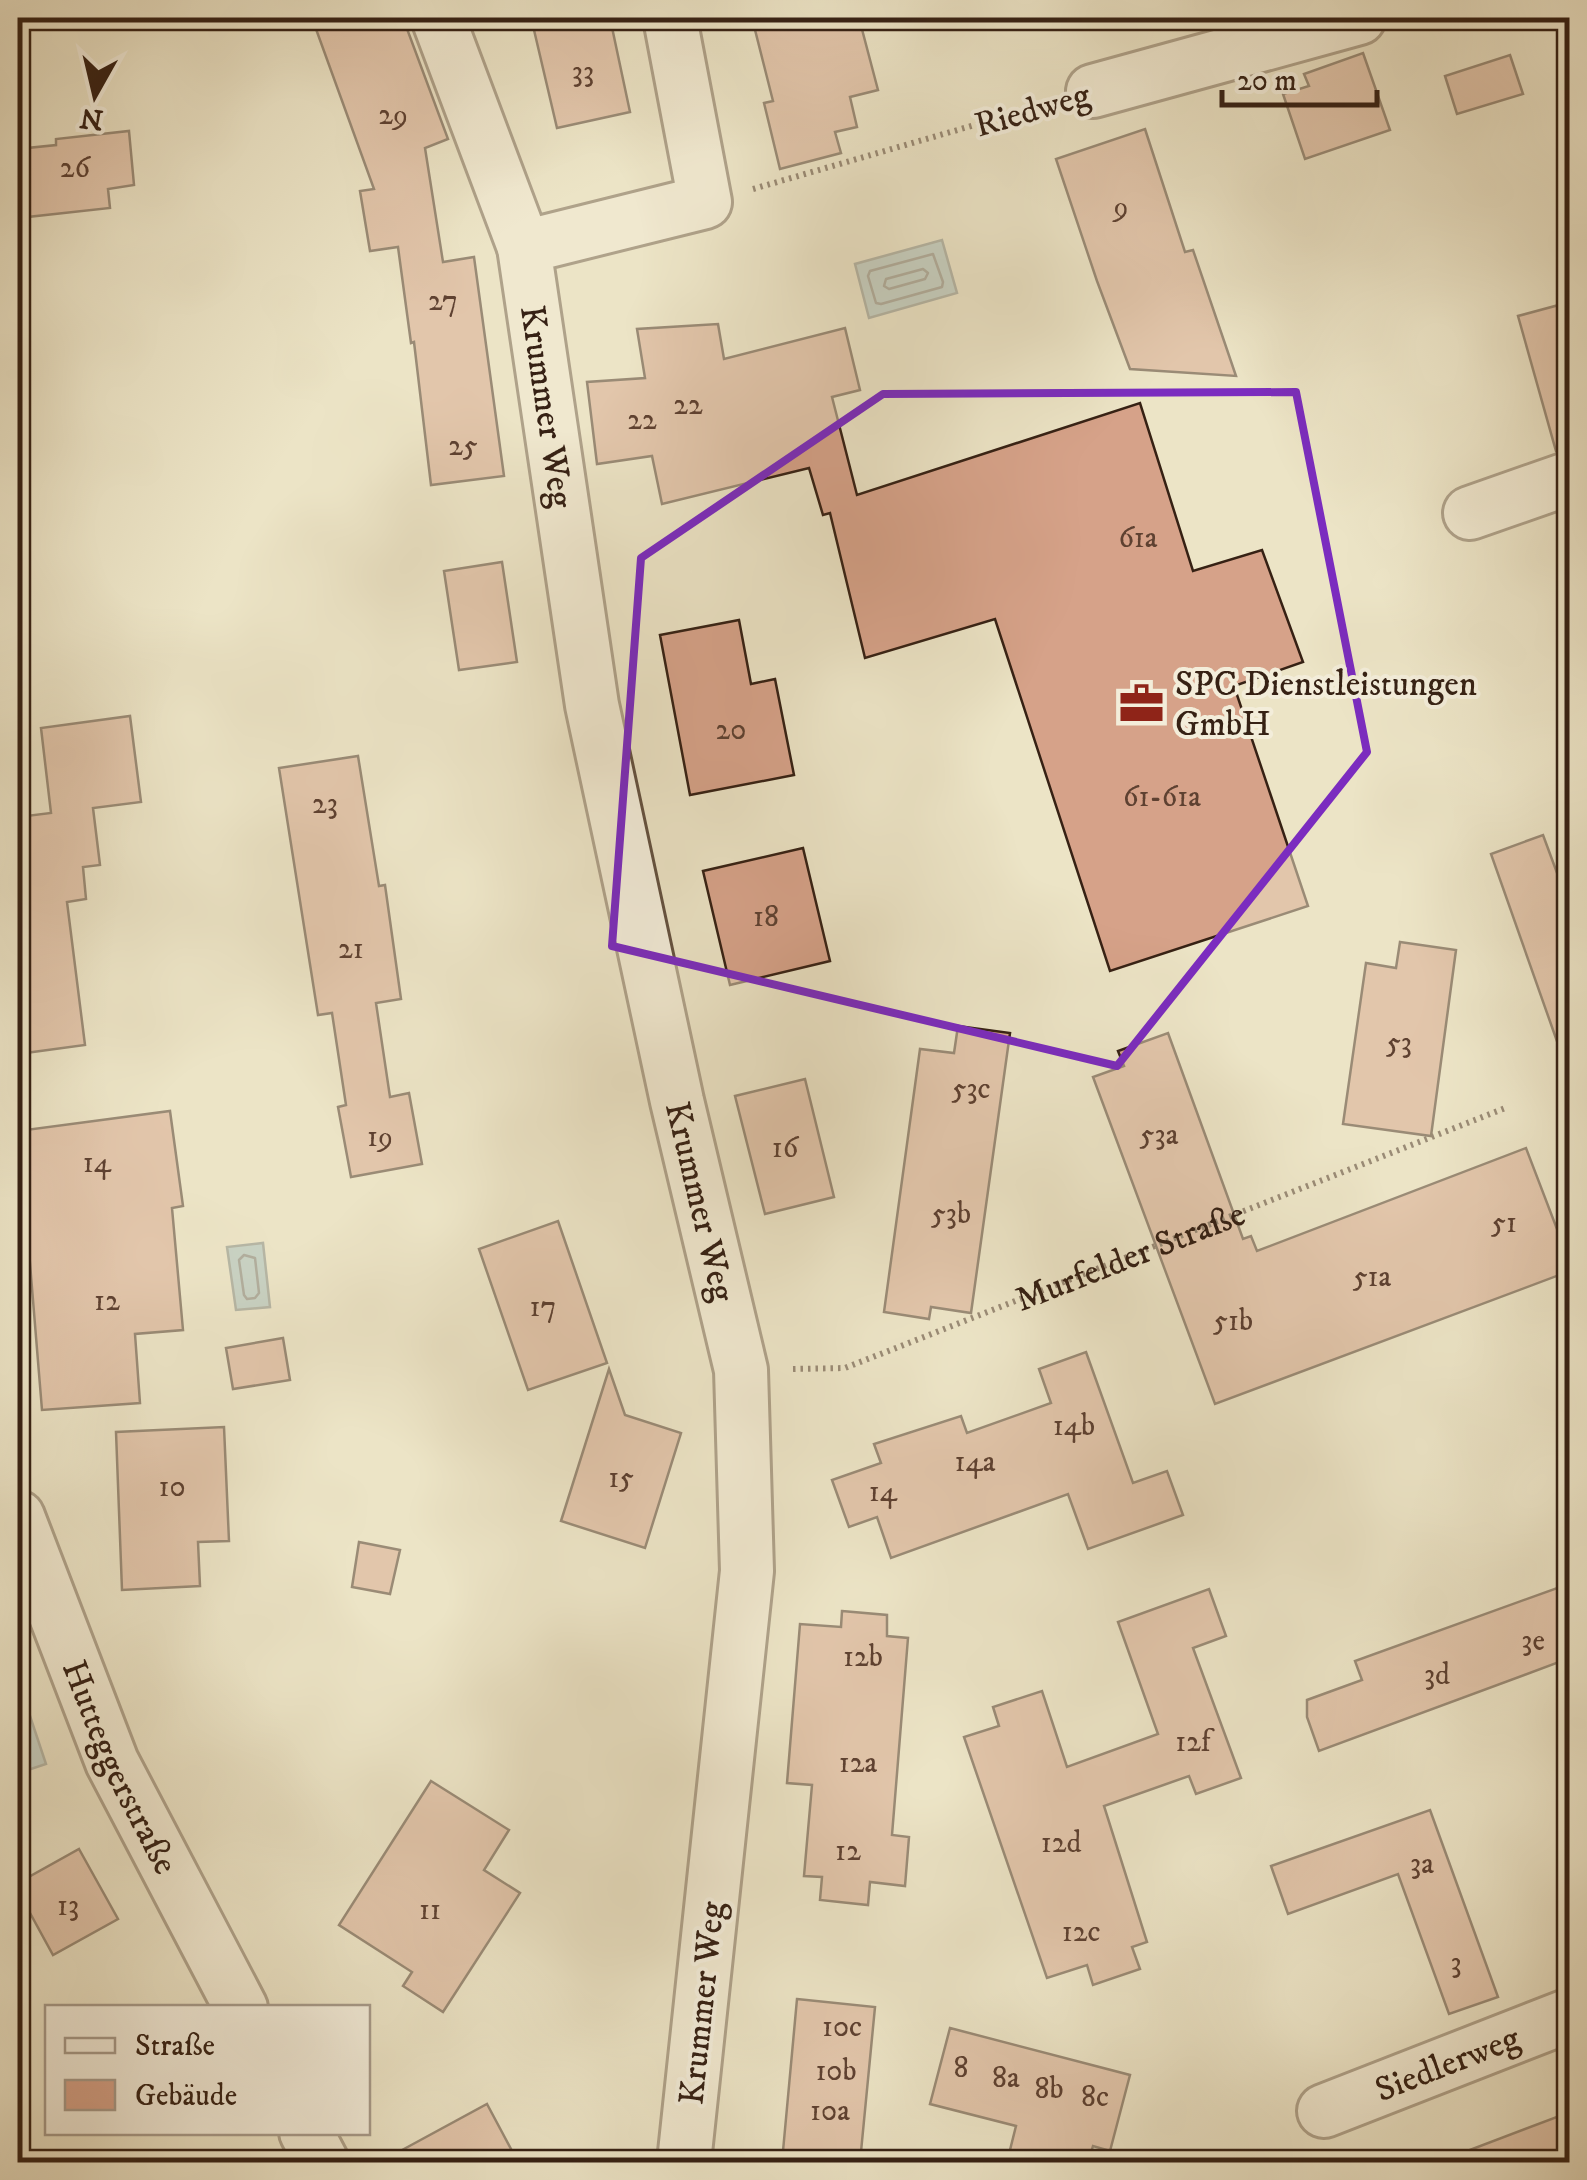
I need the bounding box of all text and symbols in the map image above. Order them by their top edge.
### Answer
north arrow [45,45,145,145]
scale bar [1222,45,1377,107]
house number: 33 [572,54,594,91]
text: 20 m [1237,63,1297,100]
street label: Riedweg [970,73,1096,148]
house number: 29 [378,97,408,134]
text: N [78,99,106,137]
house number: 26 [60,150,92,187]
house number: 9 [1112,189,1128,226]
house number: 27 [428,283,458,320]
street label: Krummer Weg [509,303,583,512]
house number: 22 [673,387,703,424]
house number: 22 [627,402,657,439]
house number: 25 [448,428,478,465]
house number: 61a [1118,520,1158,557]
place label: SPC Dienstleistungen GmbH [1175,663,1477,747]
office icon: SPC Dienstleistungen GmbH [1118,679,1166,727]
house number: 20 [716,712,746,749]
house number: 61-61a [1123,779,1201,816]
house number: 23 [312,786,338,823]
house number: 18 [753,899,779,936]
house number: 21 [338,931,364,968]
house number: 53 [1386,1025,1412,1062]
house number: 53c [951,1071,991,1108]
street label: Krummer Weg [654,1097,744,1307]
house number: 53a [1140,1117,1179,1154]
house number: 19 [367,1119,393,1156]
house number: 16 [772,1130,800,1167]
house number: 14 [83,1145,112,1182]
street label: Murfelder Straße [1009,1193,1252,1323]
house number: 53b [931,1196,971,1233]
house number: 51 [1491,1205,1517,1242]
house number: 51a [1353,1259,1392,1296]
house number: 12 [94,1283,120,1320]
house number: 17 [530,1289,556,1326]
house number: 51b [1213,1303,1253,1340]
house number: 14b [1053,1408,1095,1445]
house number: 14a [954,1444,996,1481]
house number: 15 [608,1460,634,1497]
house number: 10 [158,1469,186,1506]
house number: 14 [869,1474,898,1511]
house number: 3e [1521,1623,1545,1660]
house number: 12b [843,1639,883,1676]
street label: Hutteggerstraße [51,1654,187,1882]
house number: 3d [1424,1657,1450,1694]
house number: 12f [1175,1724,1215,1761]
house number: 12a [839,1745,878,1782]
house number: 12d [1041,1825,1081,1862]
house number: 12 [835,1833,861,1870]
house number: 3a [1410,1846,1434,1883]
house number: 13 [57,1888,79,1925]
house number: 11 [419,1892,441,1929]
street label: Krummer Weg [670,1899,736,2107]
house number: 12c [1062,1914,1100,1951]
house number: 3 [1450,1945,1462,1982]
legend [45,2005,370,2135]
house number: 10c [822,2009,862,2046]
street label: Siedlerweg [1369,2016,1527,2113]
text: Straße [135,2028,215,2065]
house number: 8 [953,2050,969,2087]
house number: 10b [815,2053,857,2090]
house number: 8a [992,2060,1020,2097]
house number: 8b [1034,2071,1064,2108]
text: Gebäude [135,2078,237,2115]
house number: 8c [1081,2079,1109,2116]
house number: 10a [810,2093,850,2130]

